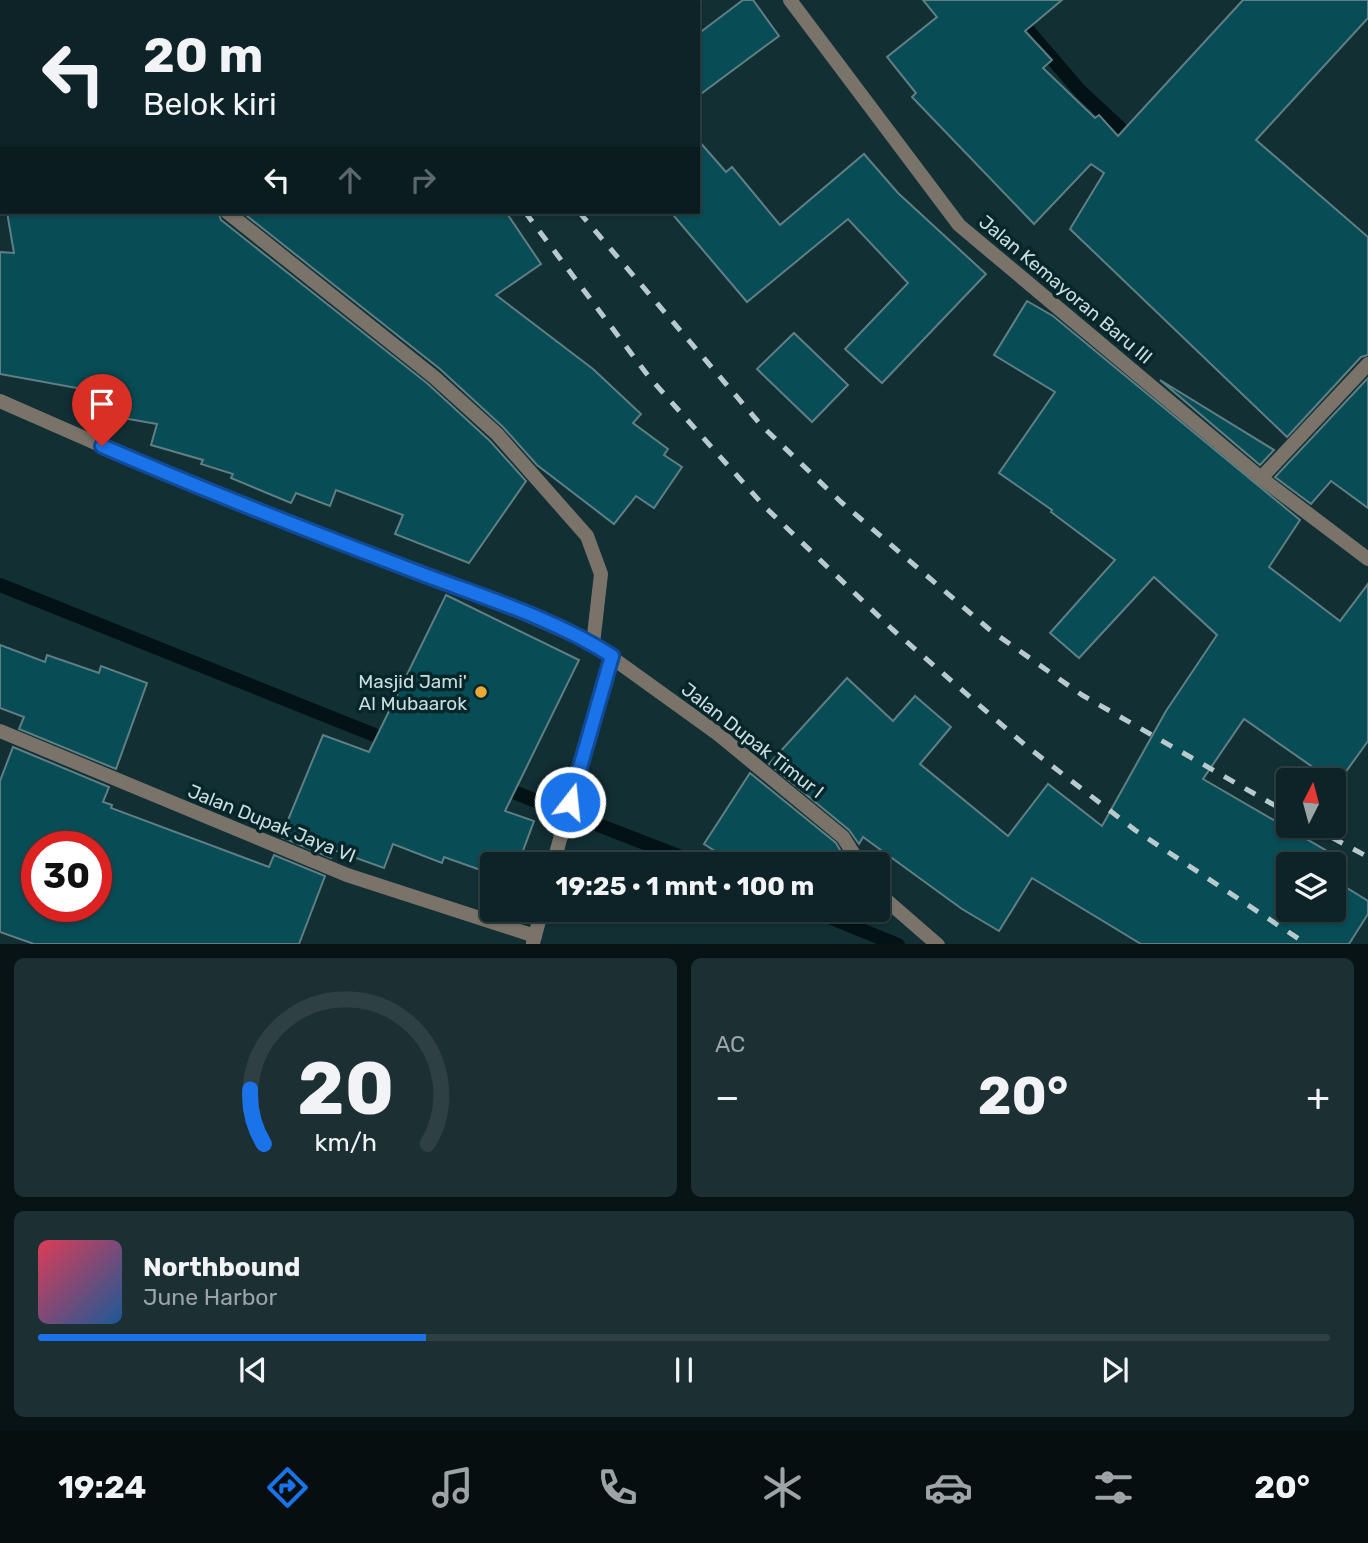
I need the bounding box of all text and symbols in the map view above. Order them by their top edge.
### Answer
text: 20 m [143,26,264,84]
icon: left [28,28,119,119]
text: Belok kiri [143,85,277,123]
icon: left [258,161,296,199]
icon: ahead [331,161,369,199]
icon: right [404,161,442,199]
street label: Jalan Kemayoran Baru III [974,210,1157,369]
pin [72,374,132,446]
icon: arrive [83,385,121,423]
place label: Masjid Jami' Al Mubaarok [358,670,467,715]
street label: Jalan Dupak Timur I [677,678,828,803]
marker: Masjid Jami' Al Mubaarok [473,684,489,700]
position arrow [533,765,607,839]
north arrow [1276,768,1346,838]
map controls [1276,768,1346,922]
street label: Jalan Dupak Jaya VI [185,779,359,868]
speed limit sign: 30 [21,831,112,922]
button: layers [1276,852,1346,922]
text: 19:25 · 1 mnt · 100 m [556,871,814,902]
text: AC [715,1030,745,1058]
text: 20 [297,1046,394,1132]
text: 20° [978,1065,1068,1127]
text: − [715,1074,740,1120]
text: + [1306,1074,1330,1120]
text: km/h [314,1127,377,1156]
text: Northbound [143,1252,301,1283]
text: June Harbor [143,1283,277,1311]
icon: previous [234,1351,272,1389]
icon: pause [665,1351,703,1389]
icon: next [1096,1351,1134,1389]
icon: directions [263,1463,312,1512]
icon: music [428,1463,477,1512]
icon: phone [593,1463,642,1512]
icon: climate [758,1463,807,1512]
icon: car [924,1463,973,1512]
icon: filters [1089,1463,1138,1512]
text: 19:24 [58,1468,146,1506]
text: 20° [1254,1468,1310,1506]

